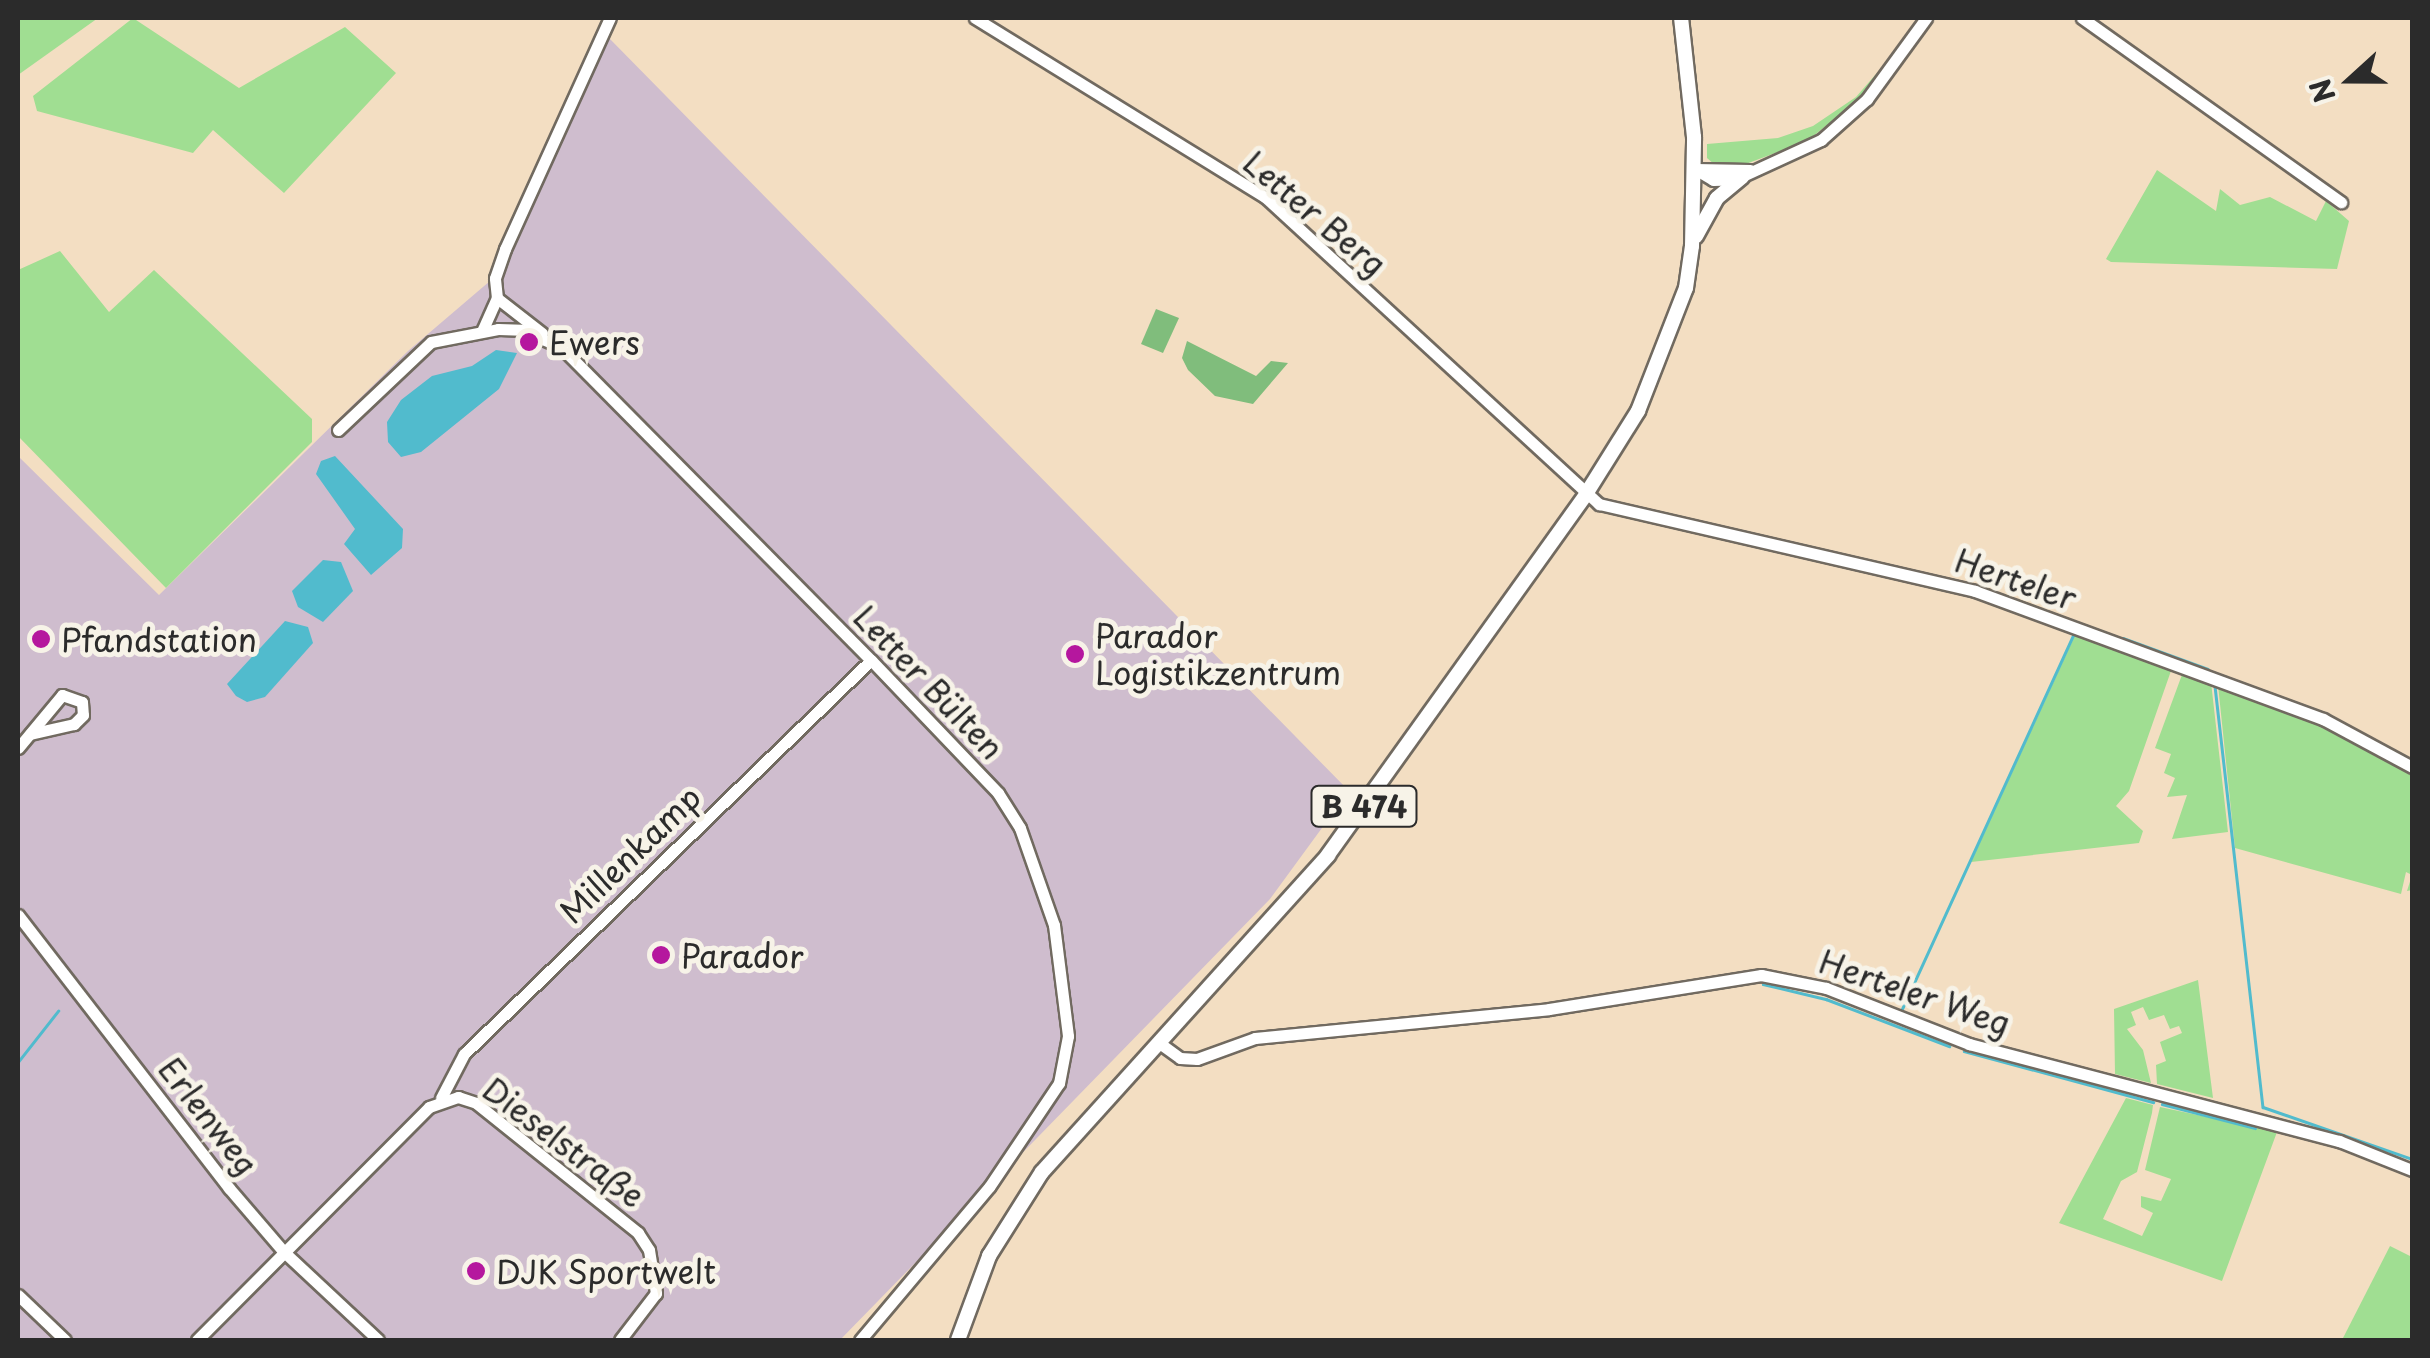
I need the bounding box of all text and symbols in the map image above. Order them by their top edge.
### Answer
north arrow [2300,30,2400,130]
text: N [2297,73,2346,109]
street label: Letter Berg [1236,142,1394,284]
place label: Ewers [549,323,640,361]
marker: Ewers [518,331,540,353]
street label: Herteler [1950,540,2082,618]
street label: Letter Bülten [846,597,1012,767]
place label: Parador Logistikzentrum [1095,617,1341,692]
place label: Pfandstation [61,620,257,658]
marker: Pfandstation [30,628,52,650]
marker: Parador Logistikzentrum [1064,643,1086,665]
street label: Millenkamp [552,777,708,931]
road number: B 474 [1309,781,1419,831]
place label: Parador [681,936,803,974]
street label: Herteler Weg [1813,941,2017,1043]
marker: Parador [650,944,672,966]
street label: Erlenweg [151,1050,267,1182]
street label: Dieselstraße [476,1069,652,1215]
place label: DJK Sportwelt [496,1252,719,1290]
marker: DJK Sportwelt [465,1260,487,1282]

